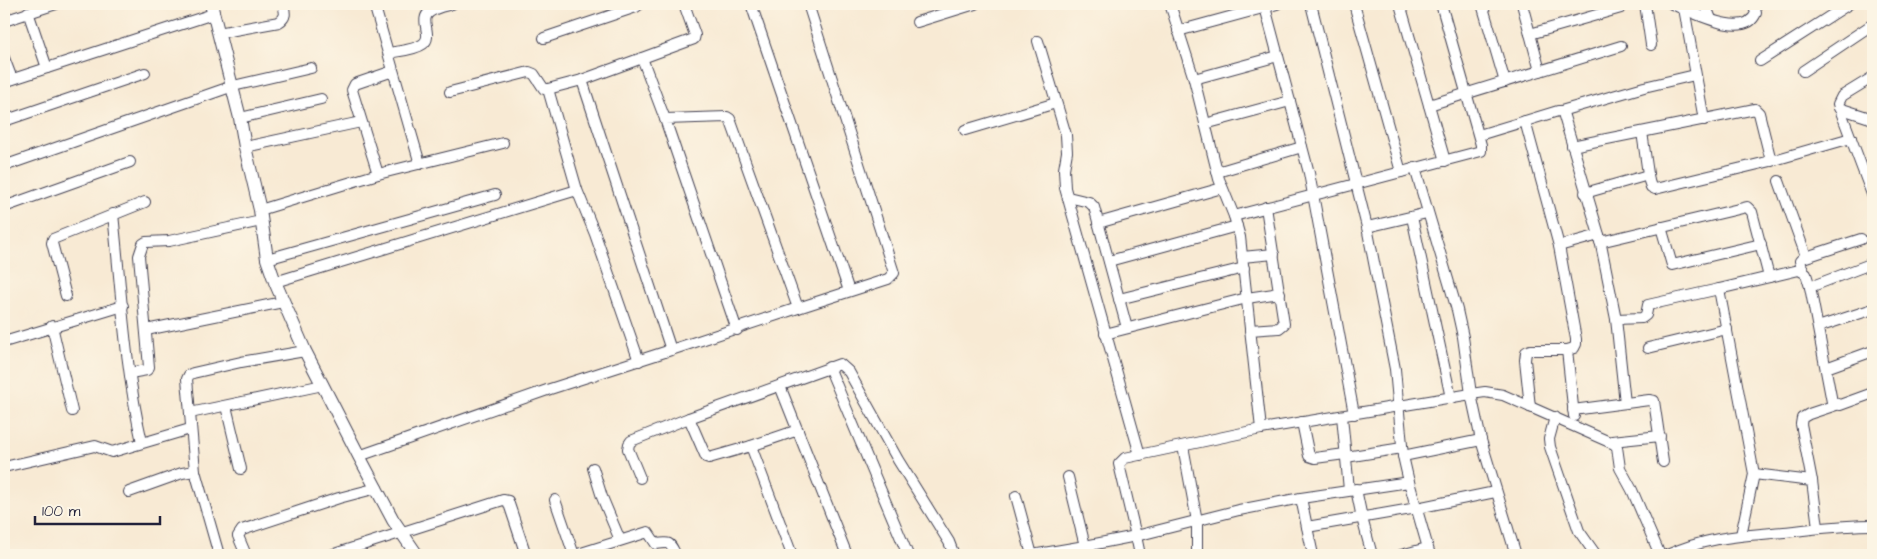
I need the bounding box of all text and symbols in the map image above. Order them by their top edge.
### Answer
scale bar [35,494,160,526]
text: 100 m [42,501,81,522]

